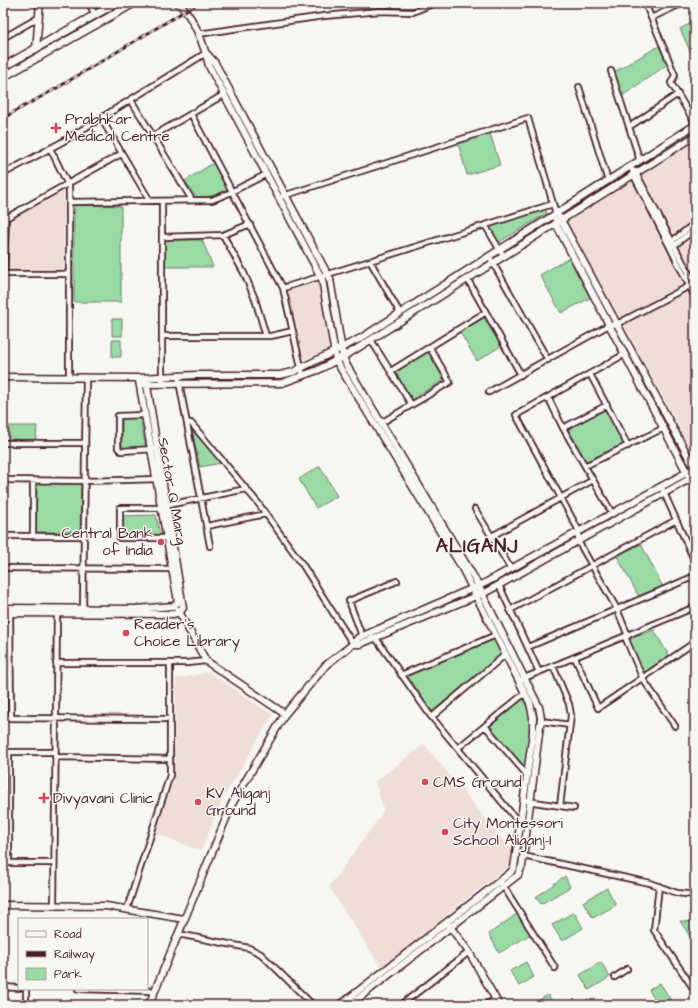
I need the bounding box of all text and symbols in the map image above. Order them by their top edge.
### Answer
place label: Prabhkar Medical Centre [65,109,170,147]
marker: Prabhkar Medical Centre [50,122,62,134]
street label: Sector Q Marg [151,436,192,547]
place label: Central Bank of India [61,523,153,561]
district label: ALIGANJ [436,533,518,560]
marker: Central Bank of India [156,537,166,547]
place label: Reader's Choice Library [134,614,240,653]
marker: Reader's Choice Library [121,628,131,638]
place label: CMS Ground [433,772,522,793]
marker: CMS Ground [420,777,430,787]
place label: KV Aliganj Ground [206,783,271,821]
place label: Divyavani Clinic [53,788,155,810]
marker: Divyavani Clinic [38,792,50,804]
marker: KV Aliganj Ground [193,797,203,807]
place label: City Montessori School Aliganj-I [453,813,563,852]
marker: City Montessori School Aliganj-I [440,827,450,837]
legend [18,918,148,990]
text: Road [54,926,82,943]
text: Railway [54,946,95,964]
text: Park [54,966,82,983]

